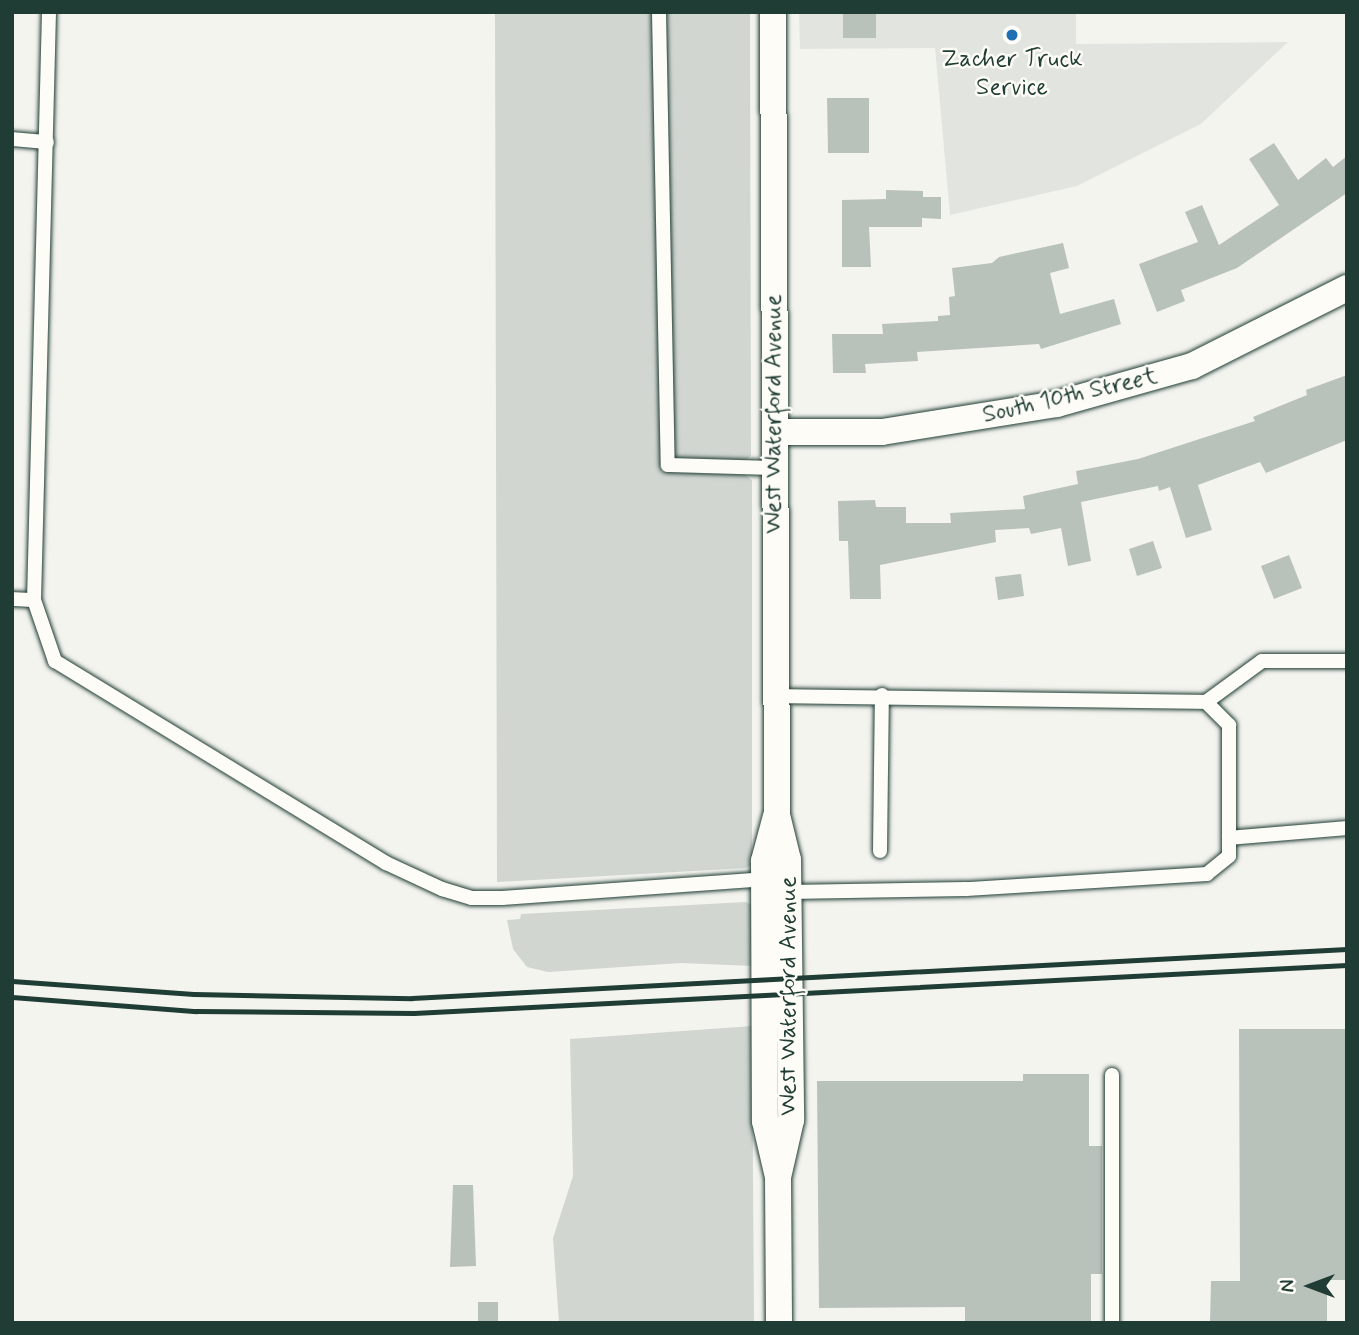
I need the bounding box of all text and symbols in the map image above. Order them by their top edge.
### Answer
marker: Zacher Truck Service [1004,27,1020,43]
place label: Zacher Truck Service [944,46,1080,102]
street label: West Waterford Avenue [760,293,788,535]
street label: South 10th Street [980,362,1160,430]
street label: West Waterford Avenue [775,875,803,1117]
north arrow [1275,1251,1345,1321]
text: N [1276,1280,1301,1292]

